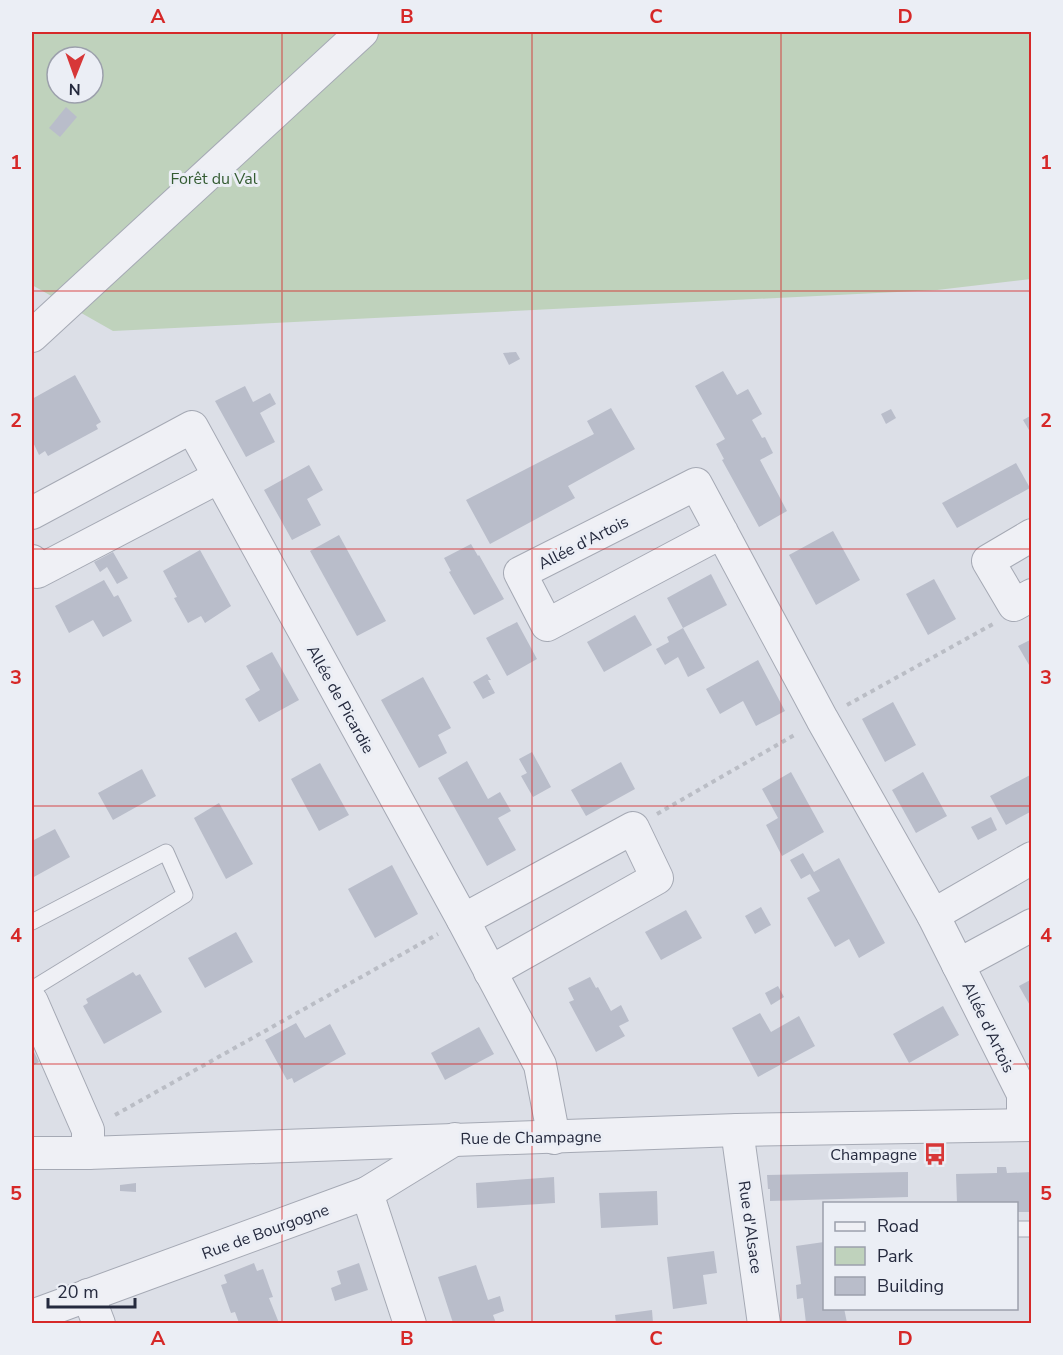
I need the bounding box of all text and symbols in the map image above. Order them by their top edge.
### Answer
text: A [151,3,166,30]
text: B [400,3,414,30]
text: C [649,3,663,30]
text: D [897,3,913,30]
north arrow [45,45,105,105]
text: N [69,78,81,100]
text: 1 [10,149,22,176]
text: 1 [1040,149,1052,176]
park label: Forêt du Val [171,168,258,190]
text: 2 [10,407,22,434]
text: 2 [1040,407,1052,434]
street label: Allée d'Artois [534,511,632,575]
street label: Allée de Picardie [301,641,379,758]
text: 3 [10,664,22,691]
text: 3 [1040,664,1052,691]
text: 4 [10,922,22,949]
text: 4 [1040,922,1052,949]
street label: Allée d'Artois [957,978,1020,1077]
street label: Rue de Champagne [460,1126,602,1150]
bus stop icon: Champagne [922,1141,948,1167]
place label: Champagne [830,1144,917,1166]
street label: Rue d'Alsace [733,1179,767,1275]
text: 5 [10,1180,22,1207]
text: 5 [1040,1180,1052,1207]
street label: Rue de Bourgogne [199,1199,332,1265]
legend [823,1202,1018,1310]
text: Road [877,1214,919,1238]
text: Park [877,1244,914,1268]
scale bar [48,1271,135,1309]
text: Building [877,1274,944,1298]
text: 20 m [57,1280,99,1304]
text: A [151,1325,166,1352]
text: B [400,1325,414,1352]
text: C [649,1325,663,1352]
text: D [897,1325,913,1352]

